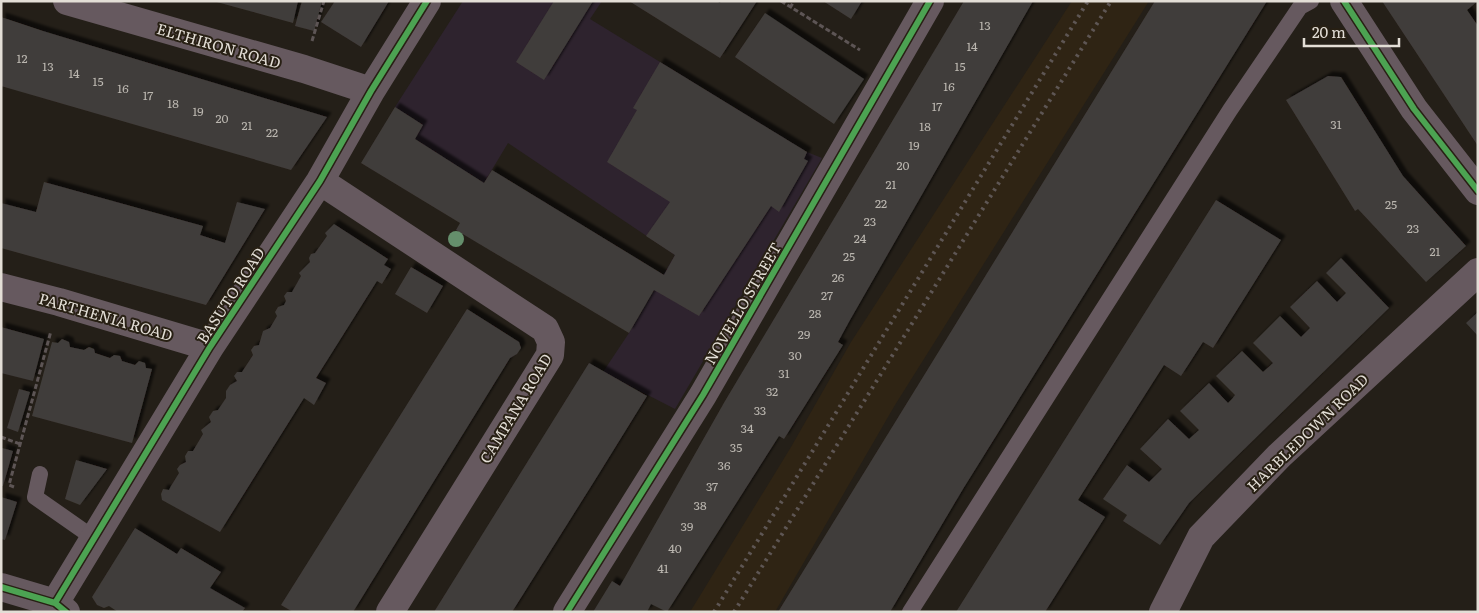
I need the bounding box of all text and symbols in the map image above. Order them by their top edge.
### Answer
scale bar [1304,15,1399,47]
street label: ELTHIRON ROAD [154,16,284,74]
house number: 13 [979,16,991,34]
text: 20 m [1312,20,1346,43]
house number: 14 [966,37,978,55]
house number: 12 [17,49,27,67]
house number: 13 [42,57,54,75]
house number: 15 [955,57,965,75]
house number: 14 [68,64,80,82]
house number: 15 [93,72,103,90]
house number: 16 [943,77,955,95]
house number: 16 [117,79,129,97]
house number: 17 [143,86,153,104]
house number: 18 [167,94,179,112]
house number: 17 [932,97,942,115]
house number: 19 [192,102,204,120]
house number: 20 [215,109,229,127]
house number: 31 [1330,115,1342,133]
house number: 21 [242,116,253,134]
house number: 18 [919,117,931,135]
house number: 22 [266,123,278,141]
house number: 19 [908,136,920,154]
house number: 20 [896,156,910,174]
house number: 21 [886,175,897,193]
house number: 22 [875,194,887,212]
house number: 25 [1385,195,1397,213]
house number: 23 [864,212,876,230]
house number: 23 [1407,219,1419,237]
house number: 24 [854,229,867,247]
street label: NOVELLO STREET [698,238,786,368]
street label: BASUTO ROAD [190,242,270,348]
house number: 21 [1430,242,1441,260]
house number: 25 [843,247,855,265]
house number: 26 [832,268,845,286]
street label: PARTHENIA ROAD [36,286,176,346]
house number: 27 [821,286,833,304]
house number: 28 [809,304,822,322]
house number: 29 [798,325,810,343]
house number: 30 [788,346,802,364]
street label: CAMPANA ROAD [473,349,557,467]
house number: 31 [778,364,790,382]
street label: HARBLEDOWN ROAD [1241,368,1373,496]
house number: 32 [766,382,778,400]
house number: 33 [754,401,766,419]
house number: 34 [740,419,754,437]
house number: 35 [730,438,742,456]
house number: 36 [718,456,731,474]
house number: 37 [706,477,718,495]
house number: 38 [693,496,707,514]
house number: 39 [681,517,693,535]
house number: 40 [668,539,682,557]
house number: 41 [657,559,669,577]

